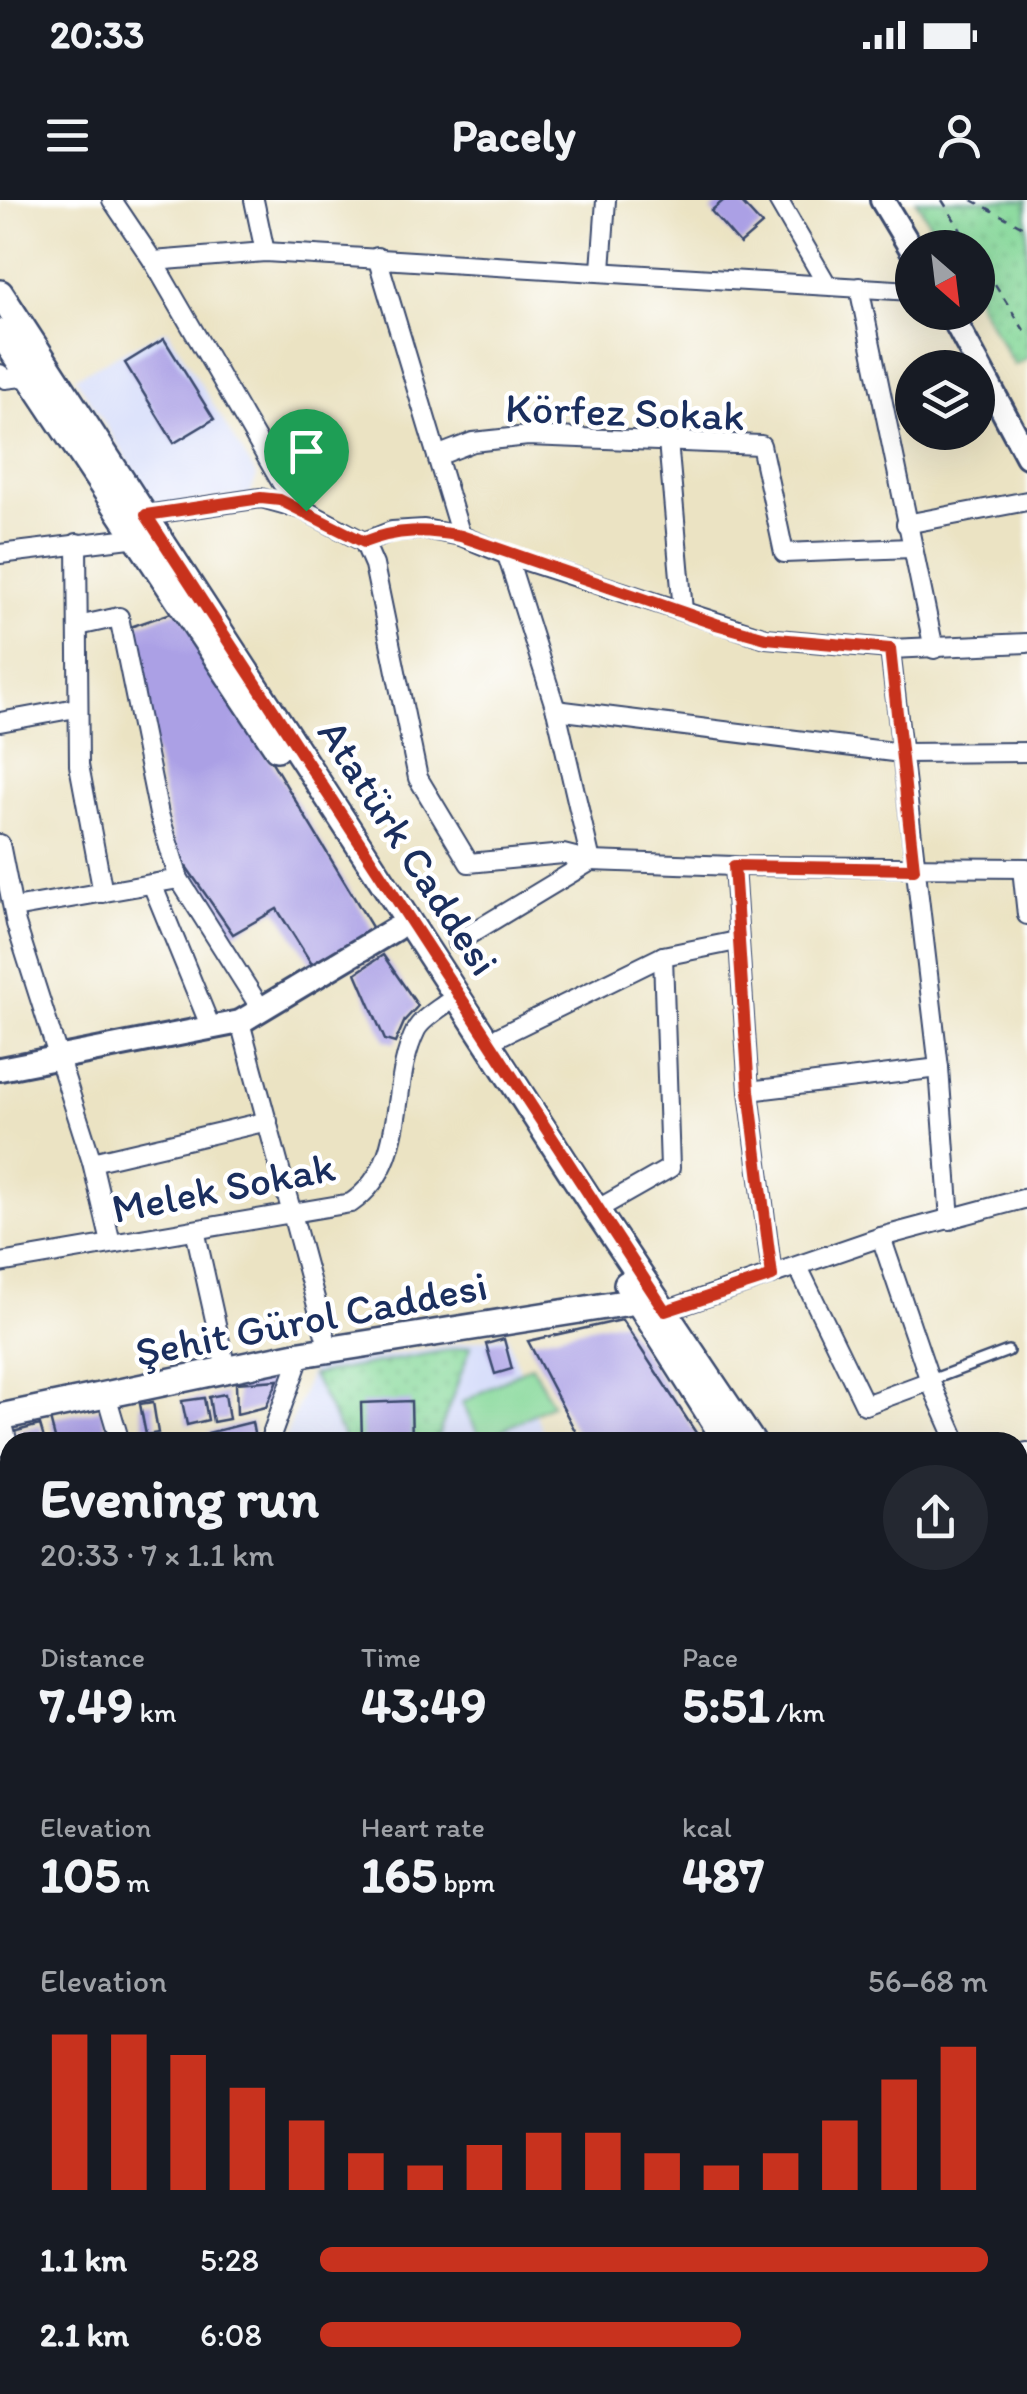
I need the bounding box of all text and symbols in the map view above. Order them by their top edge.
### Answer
text: 20:33 [50,12,144,58]
icon: menu [40,108,95,163]
text: Pacely [451,108,576,162]
icon: person [932,108,987,163]
north arrow [895,230,995,330]
map controls [895,230,995,450]
button: layers [895,350,995,450]
street label: Körfez Sokak [504,382,746,441]
pin [264,409,349,512]
icon: arrive [279,424,334,479]
street label: Atatürk Caddesi [307,710,510,985]
street label: Melek Sokak [107,1141,339,1234]
street label: Şehit Gürol Caddesi [131,1259,491,1378]
text: Evening run [40,1465,319,1531]
button: share [883,1465,988,1570]
text: 20:33 · 7 × 1.1 km [40,1536,274,1574]
text: Distance [40,1640,145,1674]
text: Time [361,1640,421,1674]
text: Pace [682,1640,738,1674]
text: 7.49 [40,1674,133,1735]
text: 43:49 [361,1674,487,1735]
text: 5:51 [682,1674,770,1735]
text: km [133,1695,177,1729]
text: /km [770,1695,825,1729]
text: Elevation [40,1810,151,1844]
text: Heart rate [361,1810,485,1844]
text: kcal [682,1810,732,1844]
text: 105 [40,1844,120,1905]
text: 165 [361,1844,437,1905]
text: 487 [682,1844,764,1905]
text: m [120,1865,150,1899]
text: bpm [437,1865,495,1899]
text: Elevation [40,1962,167,2000]
text: 56–68 m [868,1962,988,2000]
text: 1.1 km [40,2241,127,2279]
text: 5:28 [200,2241,259,2279]
text: 2.1 km [40,2316,129,2354]
text: 6:08 [200,2316,262,2354]

